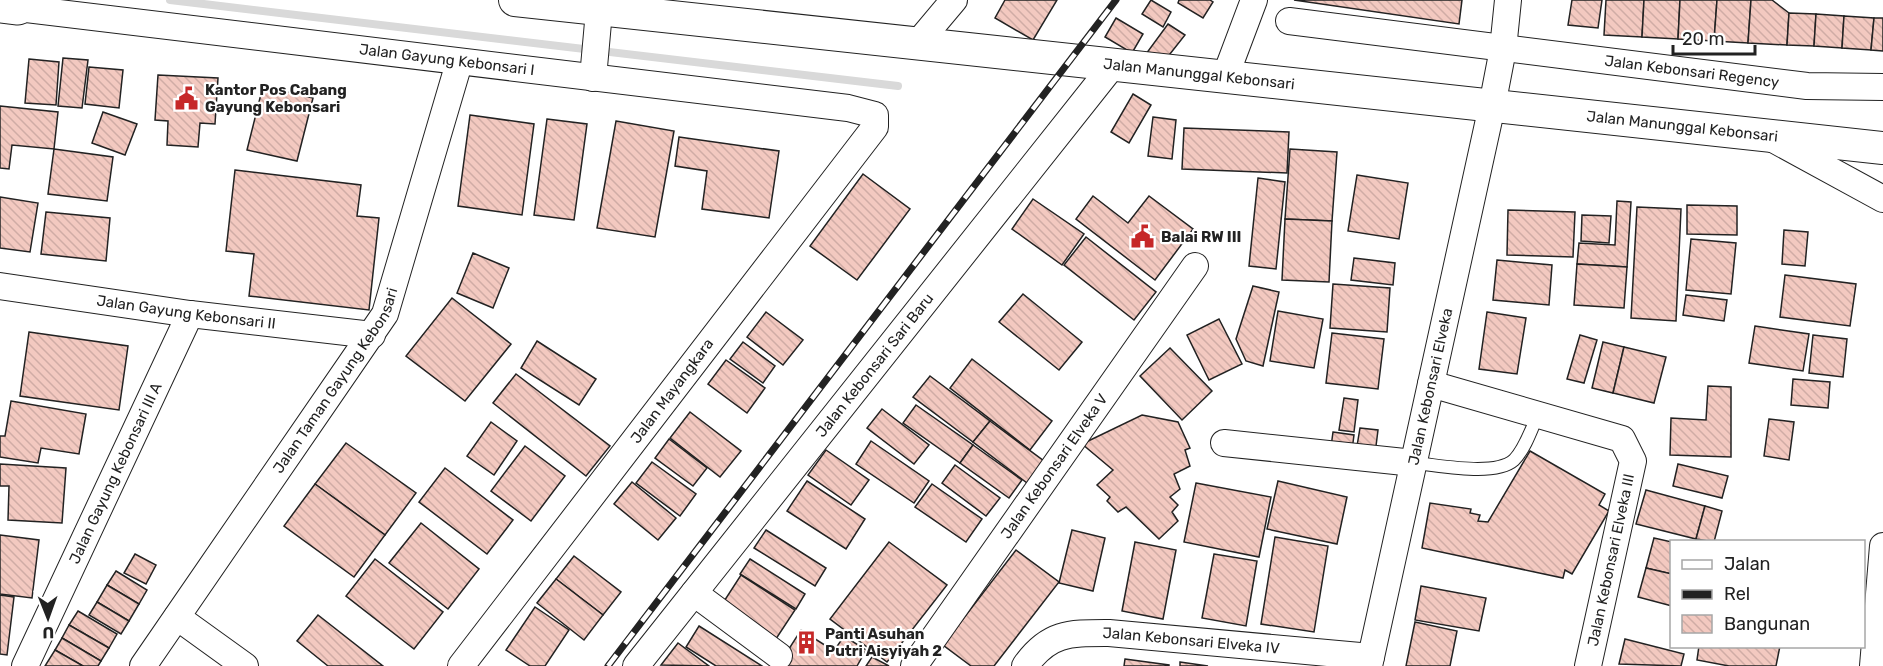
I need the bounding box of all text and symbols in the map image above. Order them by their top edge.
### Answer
scale bar [1673,18,1756,56]
text: 20 m [1682,28,1724,50]
street label: Jalan Gayung Kebonsari I [358,40,536,79]
street label: Jalan Kebonsari Regency [1603,52,1780,91]
street label: Jalan Manunggal Kebonsari [1102,55,1296,93]
place label: Kantor Pos Cabang Gayung Kebonsari [205,81,347,116]
public building icon: Kantor Pos Cabang Gayung Kebonsari [174,86,200,112]
street label: Jalan Manunggal Kebonsari [1586,107,1779,146]
public building icon: Balai RW III [1130,224,1156,250]
place label: Balai RW III [1161,228,1241,246]
street label: Jalan Taman Gayung Kebonsari [269,286,401,477]
street label: Jalan Kebonsari Sari Baru [812,290,937,441]
street label: Jalan Gayung Kebonsari II [95,291,277,333]
street label: Jalan Kebonsari Elveka [1404,307,1456,467]
street label: Jalan Mayangkara [627,335,717,447]
street label: Jalan Gayung Kebonsari III A [65,380,166,567]
street label: Jalan Kebonsari Elveka V [997,390,1112,542]
street label: Jalan Kebonsari Elveka III [1584,472,1638,648]
legend [1670,540,1865,648]
text: Jalan [1724,553,1771,575]
text: Rel [1724,583,1750,605]
north arrow [18,588,78,648]
text: Bangunan [1724,613,1810,635]
text: U [42,623,54,642]
street label: Jalan Kebonsari Elveka IV [1103,624,1281,658]
place label: Panti Asuhan Putri Aisyiyah 2 [825,625,942,660]
building icon: Panti Asuhan Putri Aisyiyah 2 [794,630,820,656]

